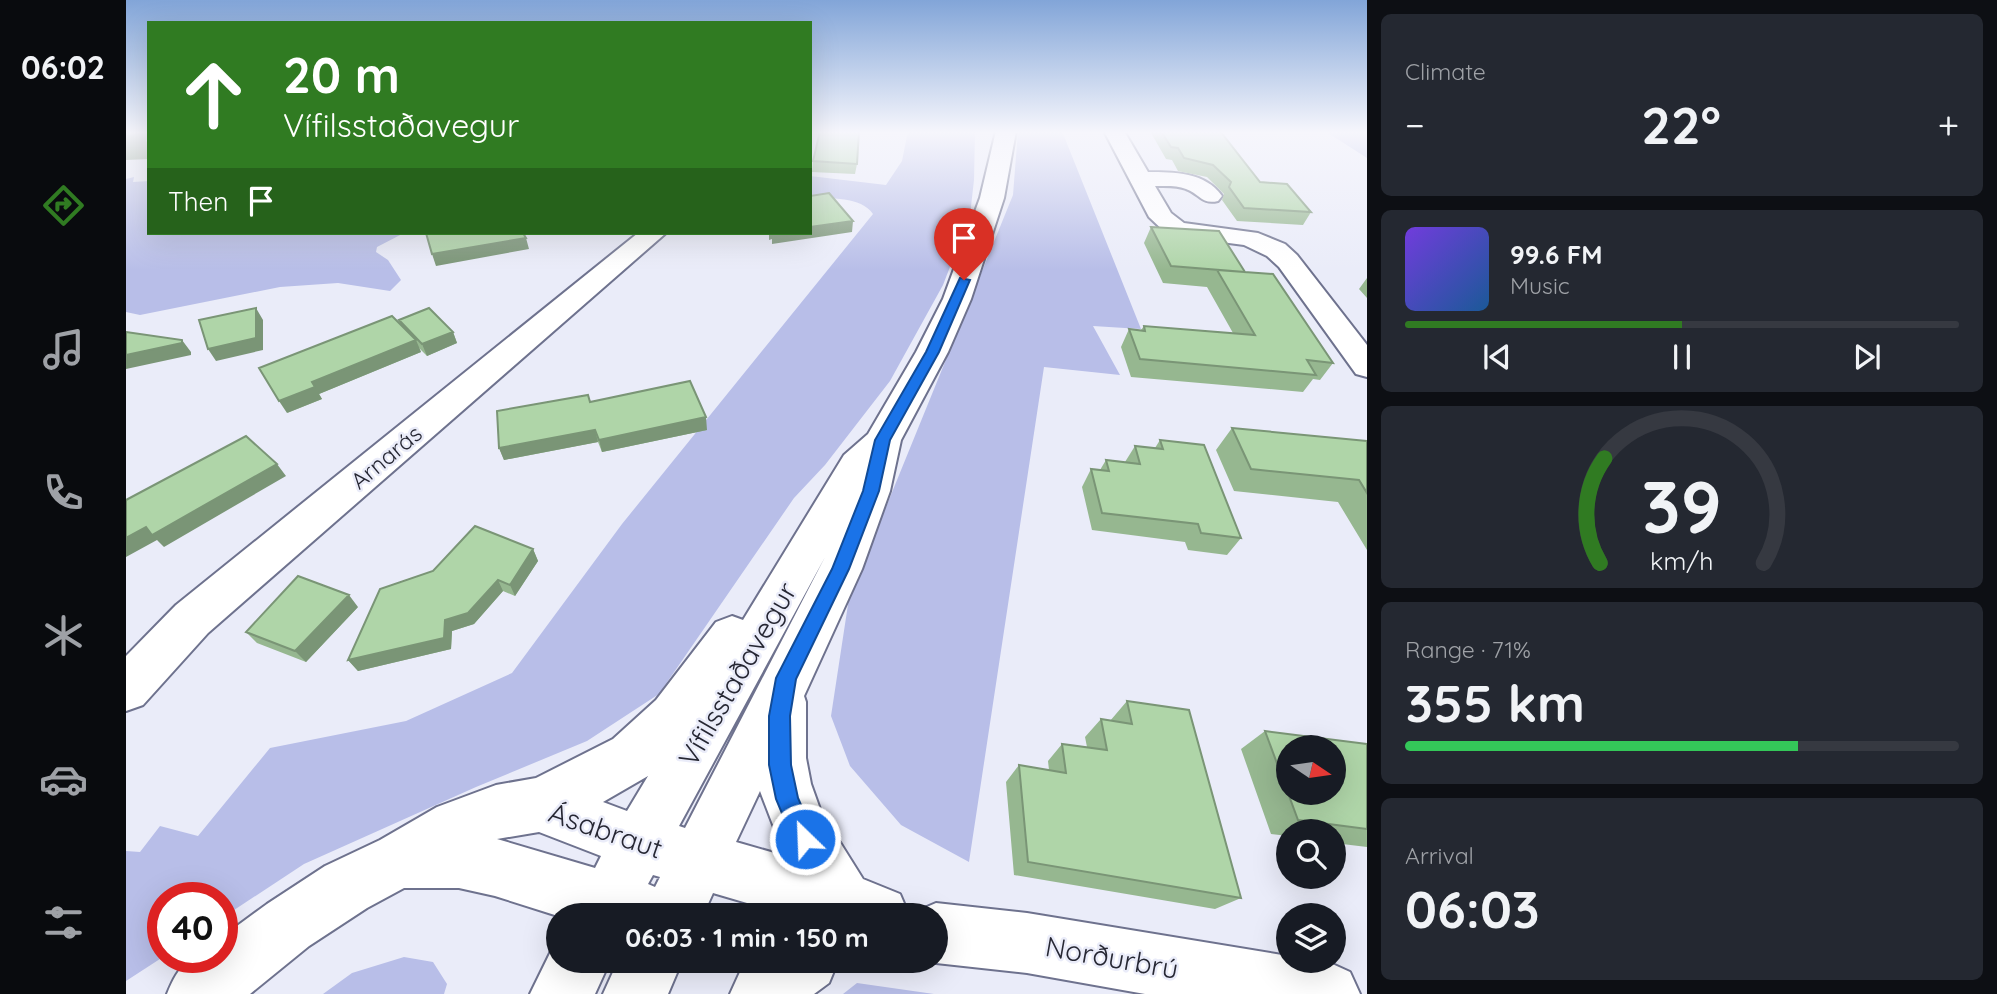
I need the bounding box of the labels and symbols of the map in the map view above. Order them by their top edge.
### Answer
pin [934,208,994,280]
street label: Arnarás [344,419,428,495]
street label: Vífilsstaðavegur [670,576,804,772]
north arrow [1276,735,1346,805]
street label: Ásabraut [545,794,667,866]
position arrow [768,802,842,876]
speed limit sign: 40 [147,882,238,973]
street label: Norðurbrú [1043,928,1181,986]

